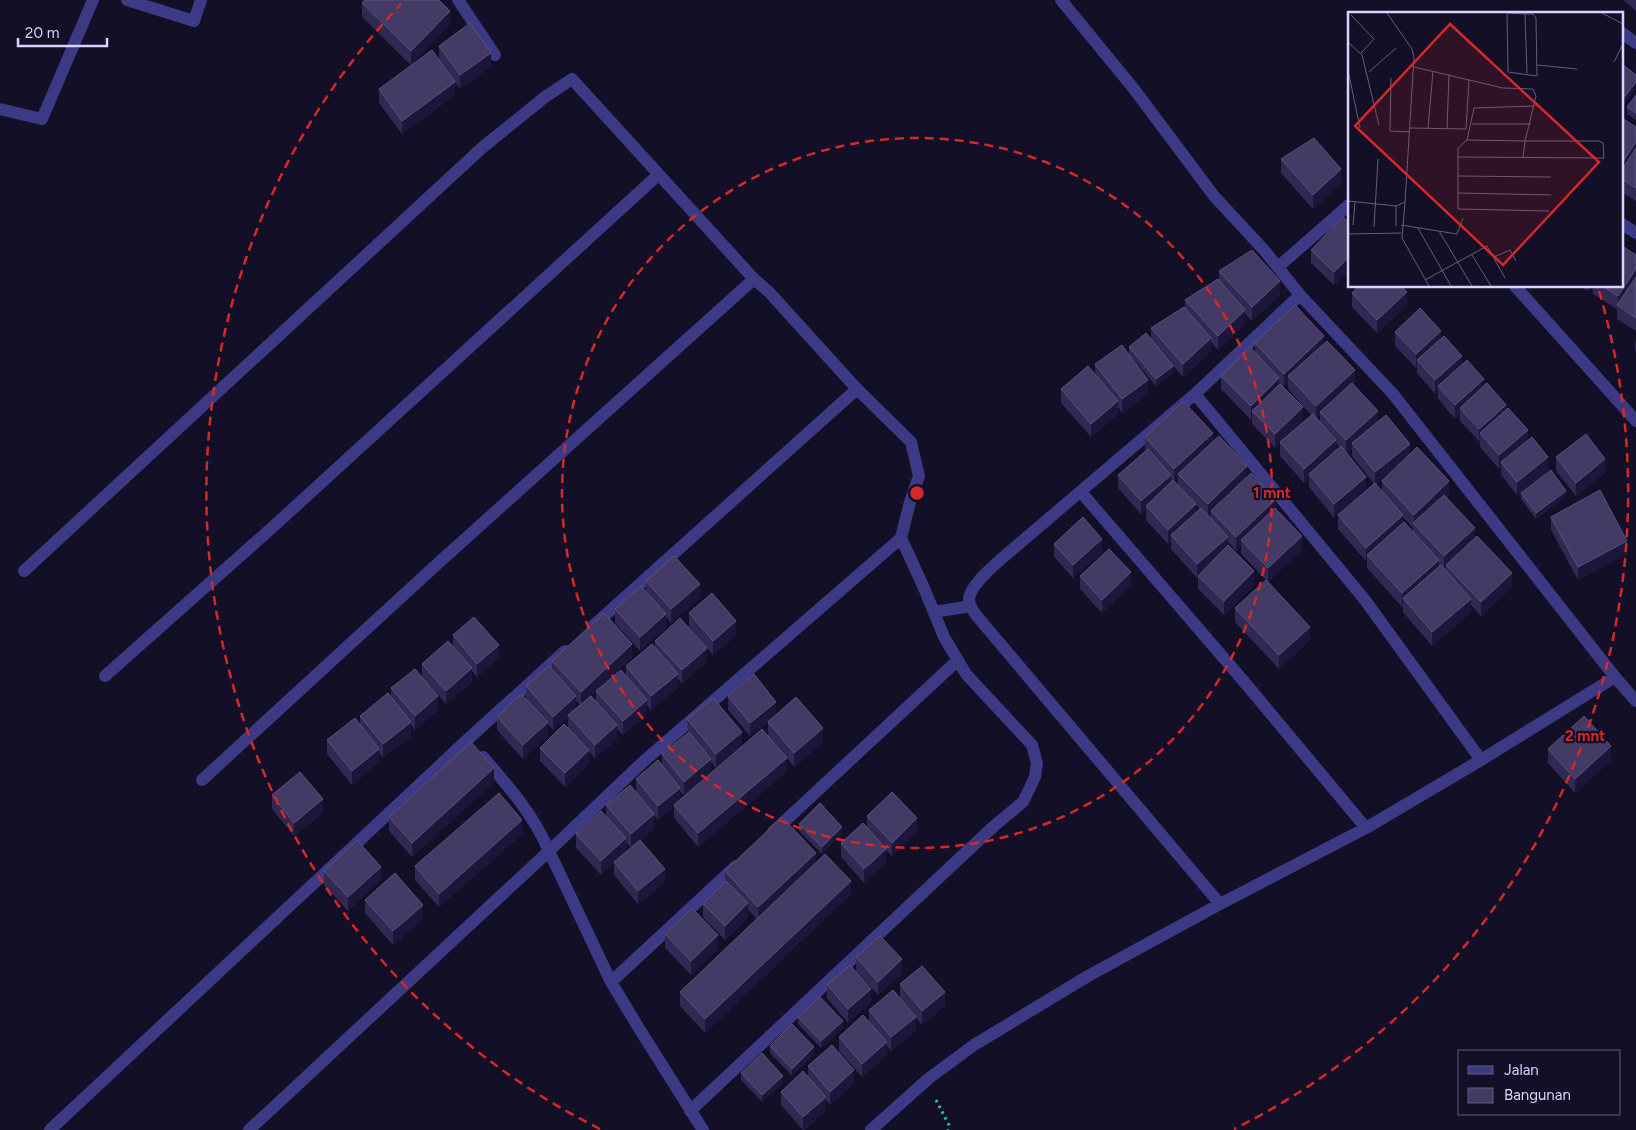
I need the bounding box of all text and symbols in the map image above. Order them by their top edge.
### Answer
inset map [1348,12,1624,288]
scale bar [18,15,106,47]
text: 20 m [25,24,59,42]
centre of rings [908,484,926,502]
text: 1 mnt [1253,484,1291,502]
text: 2 mnt [1565,727,1605,745]
legend [1458,1050,1621,1115]
text: Jalan [1504,1061,1539,1079]
text: Bangunan [1504,1086,1571,1104]

